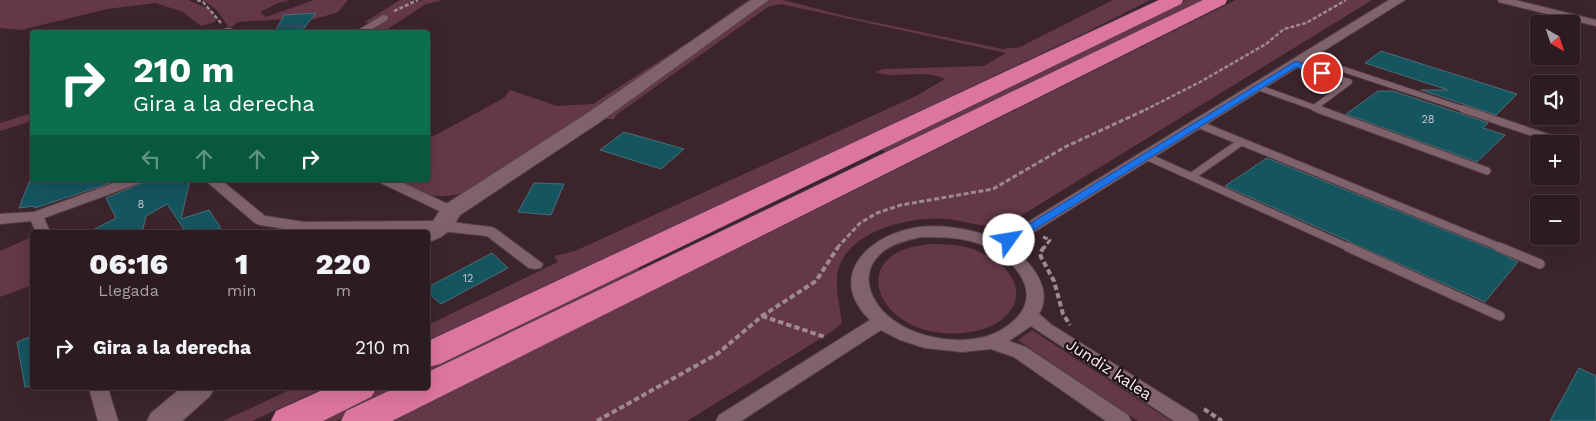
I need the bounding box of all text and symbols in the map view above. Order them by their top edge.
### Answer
north arrow [1530,15,1580,65]
map controls [1530,15,1580,245]
text: 210 m [133,49,234,91]
icon: right [50,50,115,115]
pin [1301,52,1343,94]
icon: arrive [1308,59,1336,87]
button: sound [1530,75,1580,125]
text: Gira a la derecha [133,91,315,116]
house number: 28 [1421,113,1435,126]
button: + [1530,135,1580,185]
icon: left [137,145,165,173]
icon: ahead [190,145,218,173]
icon: ahead [243,145,271,173]
icon: right [296,145,324,173]
button: − [1530,195,1580,245]
house number: 8 [138,198,145,211]
position arrow [982,213,1034,265]
text: 06:16 [89,246,168,281]
text: 1 [235,246,248,281]
text: 220 [315,246,371,281]
house number: 12 [463,272,473,285]
text: Llegada [98,281,159,300]
text: min [227,281,257,300]
text: m [336,281,351,300]
icon: right [50,334,78,362]
street label: Jundiz kalea [1063,334,1155,404]
text: Gira a la derecha [93,336,251,359]
text: 210 m [355,336,410,359]

